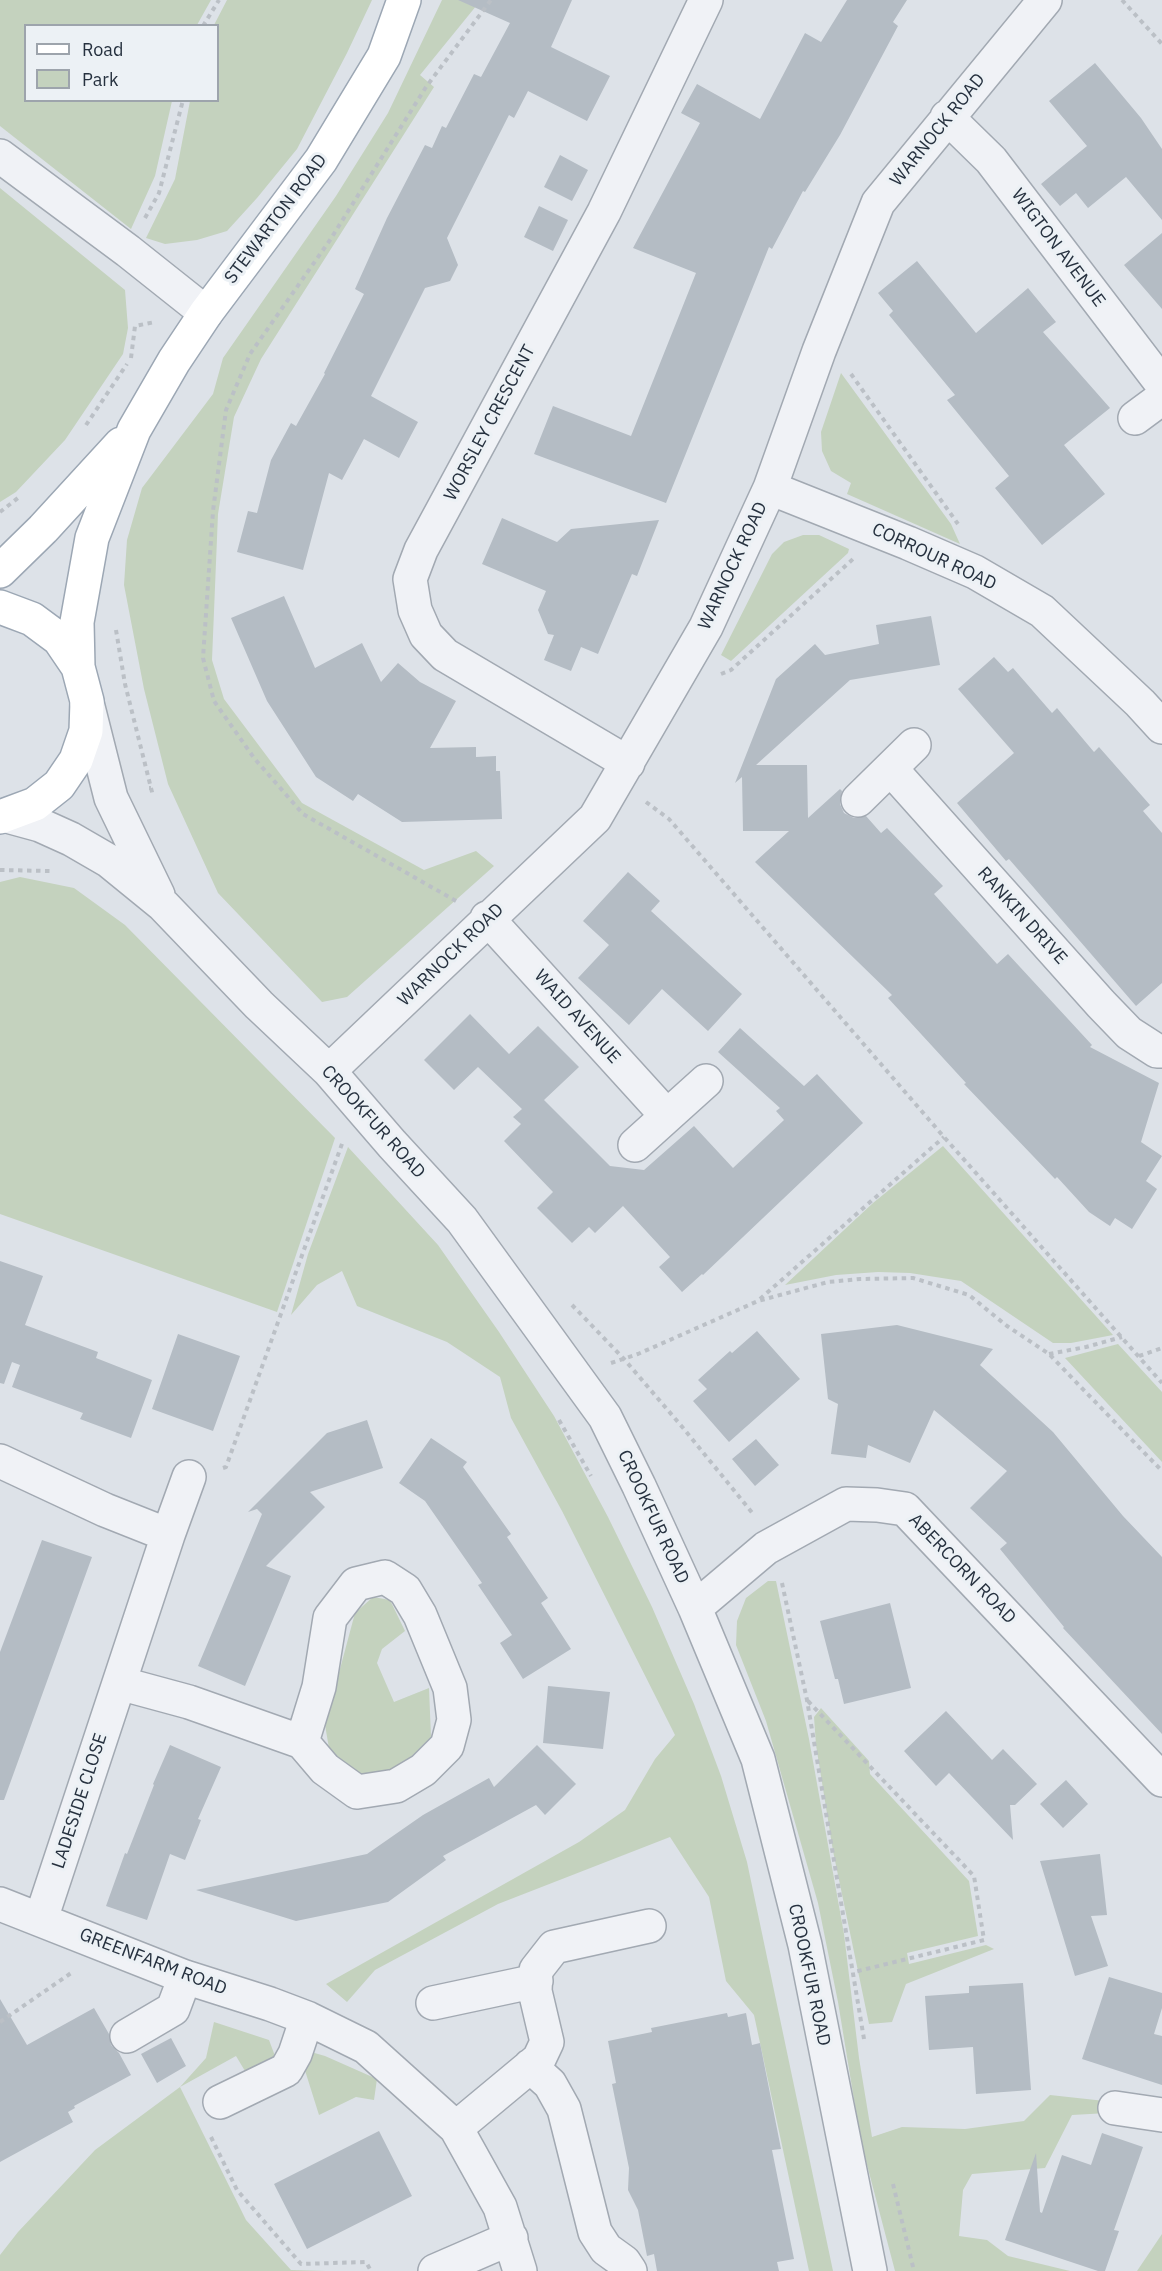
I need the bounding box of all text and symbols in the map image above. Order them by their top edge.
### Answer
legend [24,24,219,102]
text: Road [82,38,123,61]
text: Park [82,68,118,91]
street label: WARNOCK ROAD [886,69,990,191]
street label: STEWARTON ROAD [220,150,332,288]
street label: WIGTON AVENUE [1007,185,1109,311]
street label: WORSLEY CRESCENT [440,341,540,505]
street label: WARNOCK ROAD [694,499,772,633]
street label: CORROUR ROAD [868,519,1000,595]
street label: RANKIN DRIVE [973,863,1071,969]
street label: WARNOCK ROAD [394,899,508,1011]
street label: WAID AVENUE [529,966,625,1068]
street label: CROOKFUR ROAD [317,1061,429,1183]
street label: CROOKFUR ROAD [613,1447,693,1587]
street label: ABERCORN ROAD [904,1509,1020,1629]
street label: LADESIDE CLOSE [48,1730,112,1872]
street label: CROOKFUR ROAD [783,1902,835,2048]
street label: GREENFARM ROAD [76,1924,230,2000]

